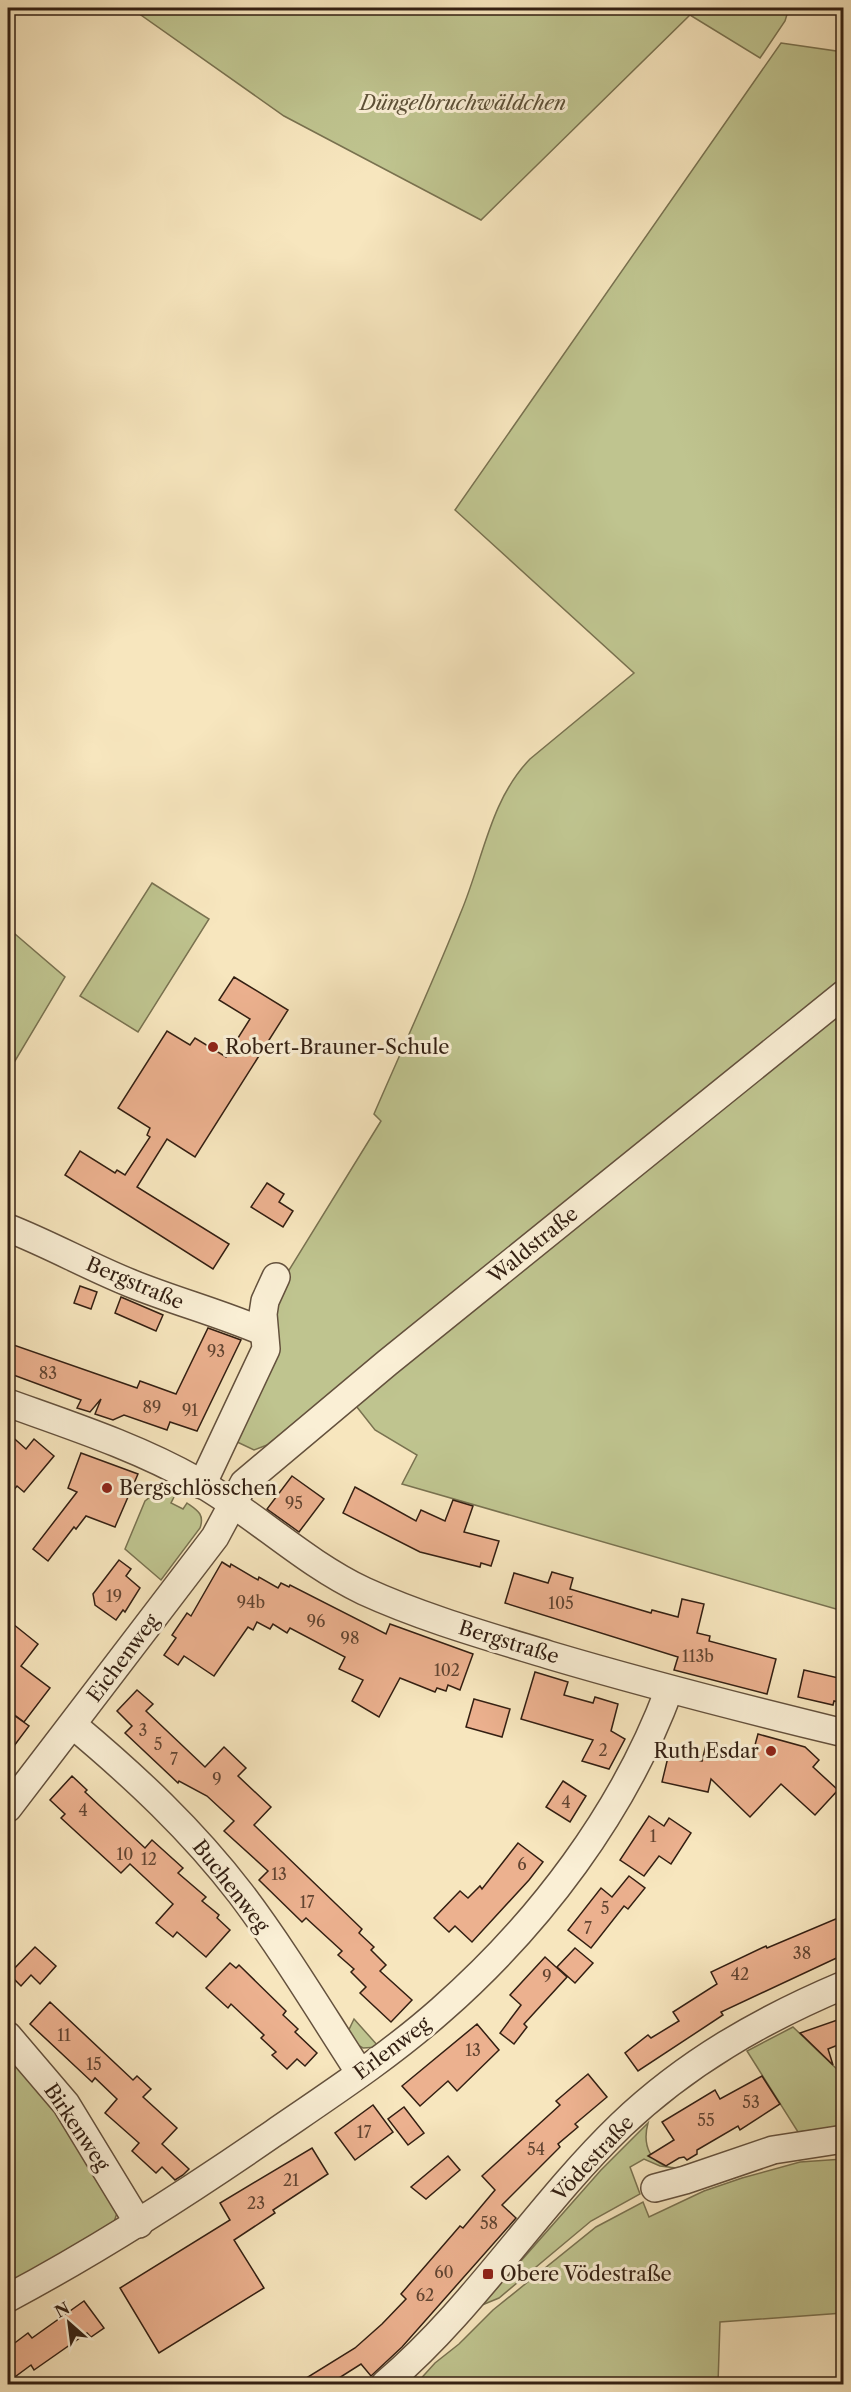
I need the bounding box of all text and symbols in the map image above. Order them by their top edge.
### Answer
park label: Düngelbruchwäldchen [358,91,566,115]
place label: Robert-Brauner-Schule [225,1035,450,1059]
marker: Robert-Brauner-Schule [206,1040,220,1054]
street label: Waldstraße [483,1202,583,1289]
street label: Bergstraße [83,1252,187,1314]
house number: 93 [207,1341,225,1361]
house number: 83 [39,1363,57,1383]
house number: 89 [143,1397,161,1417]
house number: 91 [182,1400,198,1420]
place label: Bergschlösschen [119,1476,278,1500]
marker: Bergschlösschen [100,1481,114,1495]
house number: 95 [285,1493,303,1513]
house number: 19 [106,1586,122,1606]
house number: 94b [237,1592,265,1612]
house number: 105 [548,1593,574,1613]
street label: Eichenweg [82,1609,164,1707]
house number: 96 [307,1611,325,1631]
street label: Bergstraße [456,1615,562,1669]
house number: 98 [341,1628,359,1648]
house number: 113b [682,1646,714,1666]
house number: 102 [434,1660,460,1680]
house number: 3 [139,1720,147,1740]
house number: 5 [154,1734,162,1754]
place label: Ruth Esdar [653,1739,760,1763]
house number: 2 [598,1740,608,1760]
marker: Ruth Esdar [764,1744,778,1758]
house number: 7 [170,1749,178,1769]
house number: 9 [212,1769,222,1789]
house number: 4 [561,1792,571,1812]
house number: 4 [78,1800,88,1820]
house number: 1 [650,1826,657,1846]
street label: Buchenweg [188,1835,275,1937]
house number: 10 [117,1844,133,1864]
house number: 12 [141,1849,157,1869]
house number: 6 [517,1854,527,1874]
house number: 13 [271,1864,287,1884]
house number: 17 [300,1892,314,1912]
house number: 5 [601,1898,609,1918]
house number: 7 [584,1918,592,1938]
house number: 38 [793,1943,811,1963]
house number: 42 [731,1964,749,1984]
house number: 9 [542,1966,552,1986]
street label: Erlenweg [349,2011,435,2084]
house number: 11 [57,2025,71,2045]
house number: 13 [465,2040,481,2060]
house number: 15 [86,2054,102,2074]
street label: Birkenweg [39,2079,115,2176]
house number: 53 [742,2092,760,2112]
street label: Vödestraße [547,2110,639,2206]
house number: 55 [697,2110,715,2130]
house number: 17 [357,2122,371,2142]
house number: 54 [527,2139,545,2159]
house number: 21 [283,2170,299,2190]
house number: 23 [247,2193,265,2213]
house number: 58 [480,2213,498,2233]
house number: 60 [434,2262,454,2282]
place label: Obere Vödestraße [500,2262,672,2286]
marker: Obere Vödestraße [481,2267,495,2281]
house number: 62 [416,2285,434,2305]
north arrow [39,2293,99,2353]
text: N [51,2298,73,2322]

